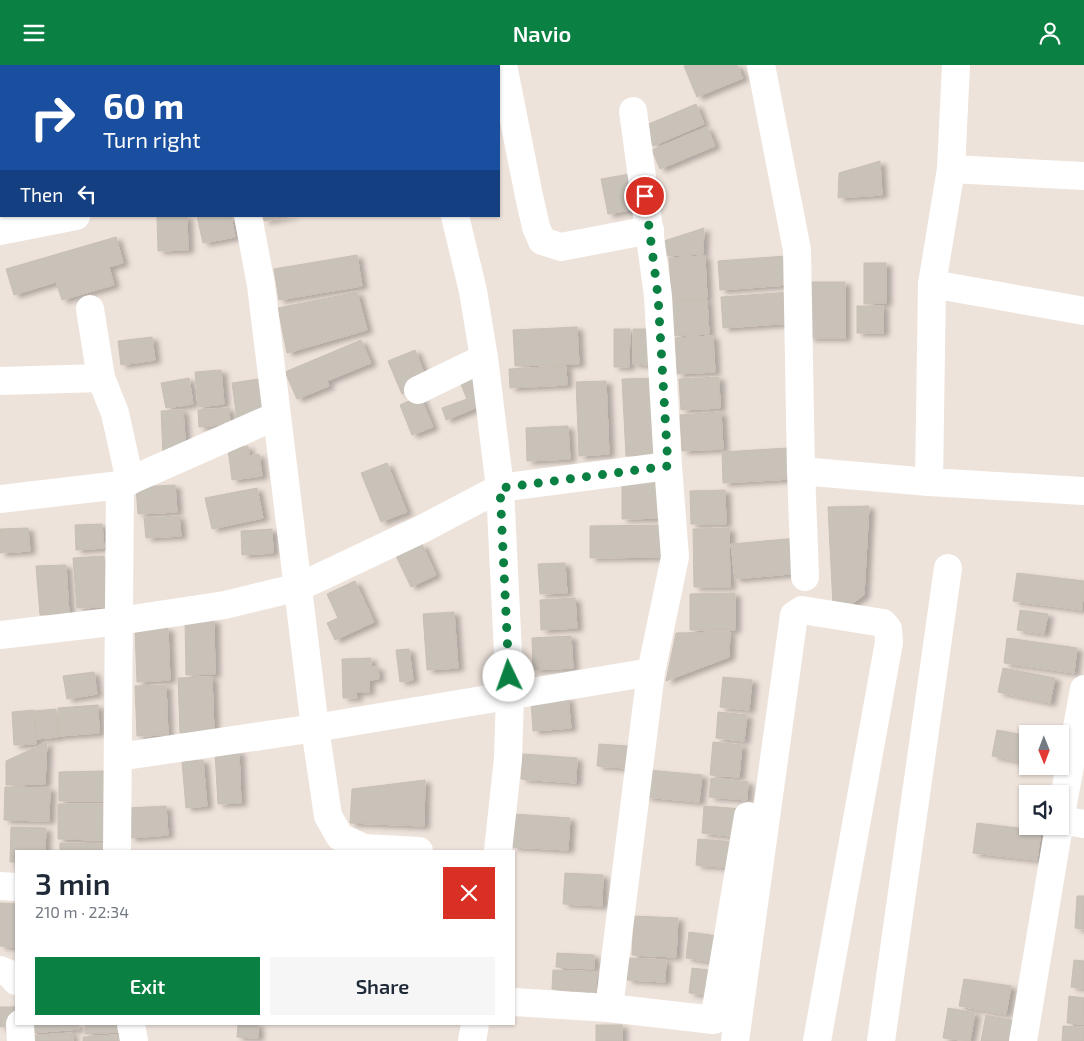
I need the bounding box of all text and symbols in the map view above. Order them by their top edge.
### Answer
icon: menu [20,19,48,47]
icon: person [1036,19,1064,47]
text: Navio [513,20,571,46]
text: 60 m [103,84,184,126]
icon: right [20,85,85,150]
text: Turn right [103,126,201,152]
pin [624,175,666,217]
icon: left [73,180,101,208]
icon: arrive [631,182,659,210]
text: Then [20,183,63,206]
position arrow [482,649,534,701]
north arrow [1019,725,1069,775]
map controls [1019,725,1069,835]
button: sound [1019,785,1069,835]
text: 3 min [35,865,111,901]
button: close [443,867,495,919]
text: 210 m · 22:34 [35,902,129,921]
button: Exit [35,957,260,1015]
button: Share [270,957,495,1015]

